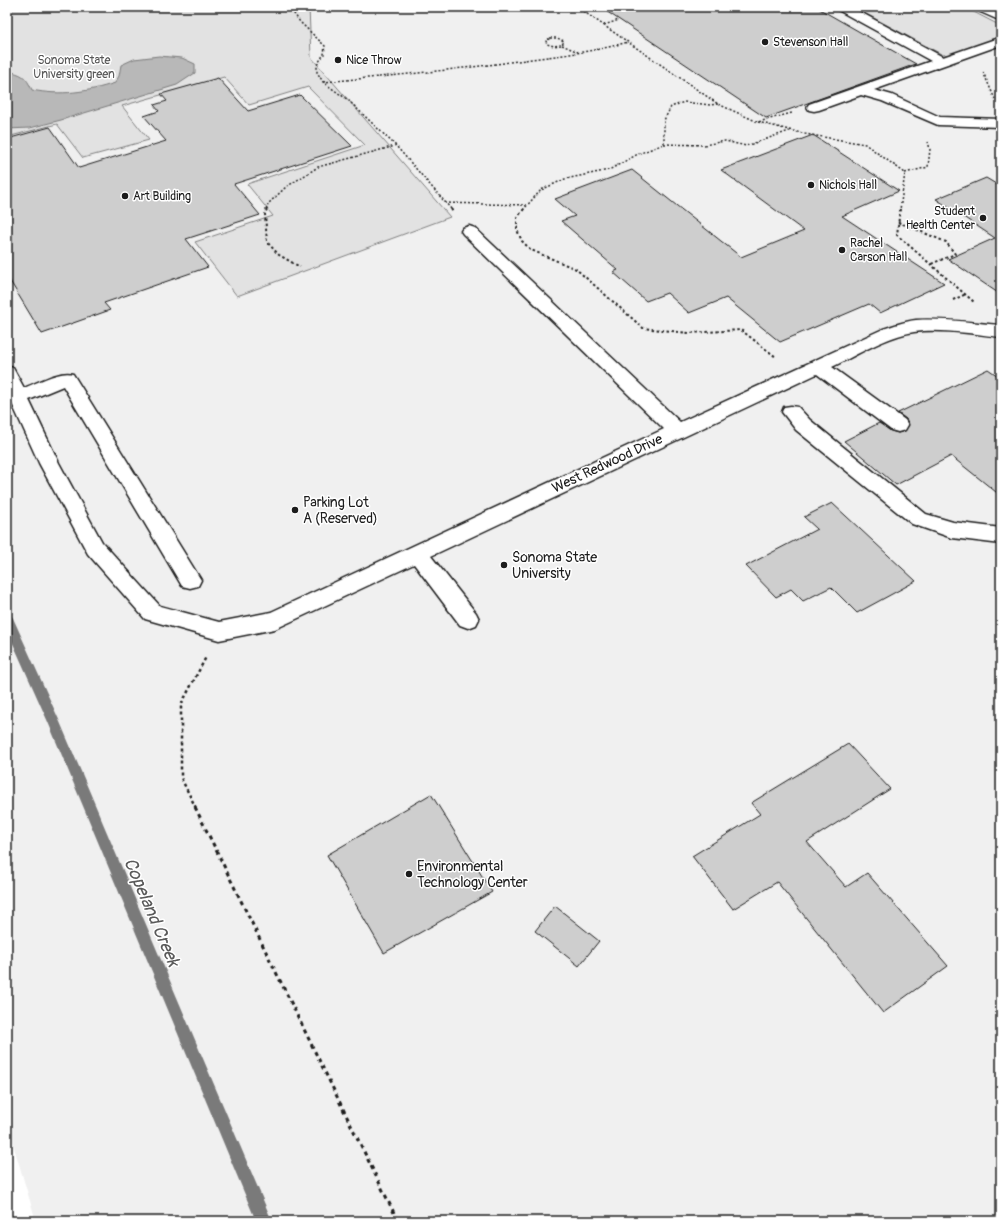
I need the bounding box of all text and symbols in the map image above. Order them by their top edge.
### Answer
place label: Stevenson Hall [773,35,848,50]
marker: Stevenson Hall [760,37,770,47]
park label: Sonoma State University green [33,53,115,82]
place label: Nice Throw [346,53,402,68]
marker: Nice Throw [333,55,343,65]
place label: Nichols Hall [819,178,877,193]
marker: Nichols Hall [806,180,816,190]
place label: Art Building [133,189,191,204]
marker: Art Building [120,191,130,201]
place label: Student Health Center [906,204,976,233]
marker: Student Health Center [978,213,988,223]
place label: Rachel Carson Hall [850,236,907,265]
marker: Rachel Carson Hall [837,245,847,255]
street label: West Redwood Drive [549,430,665,497]
place label: Parking Lot A (Reserved) [303,494,378,527]
marker: Parking Lot A (Reserved) [290,505,300,515]
place label: Sonoma State University [512,549,597,582]
marker: Sonoma State University [499,560,509,570]
water label: Copeland Creek [118,854,185,971]
place label: Environmental Technology Center [417,858,528,891]
marker: Environmental Technology Center [404,869,414,879]

